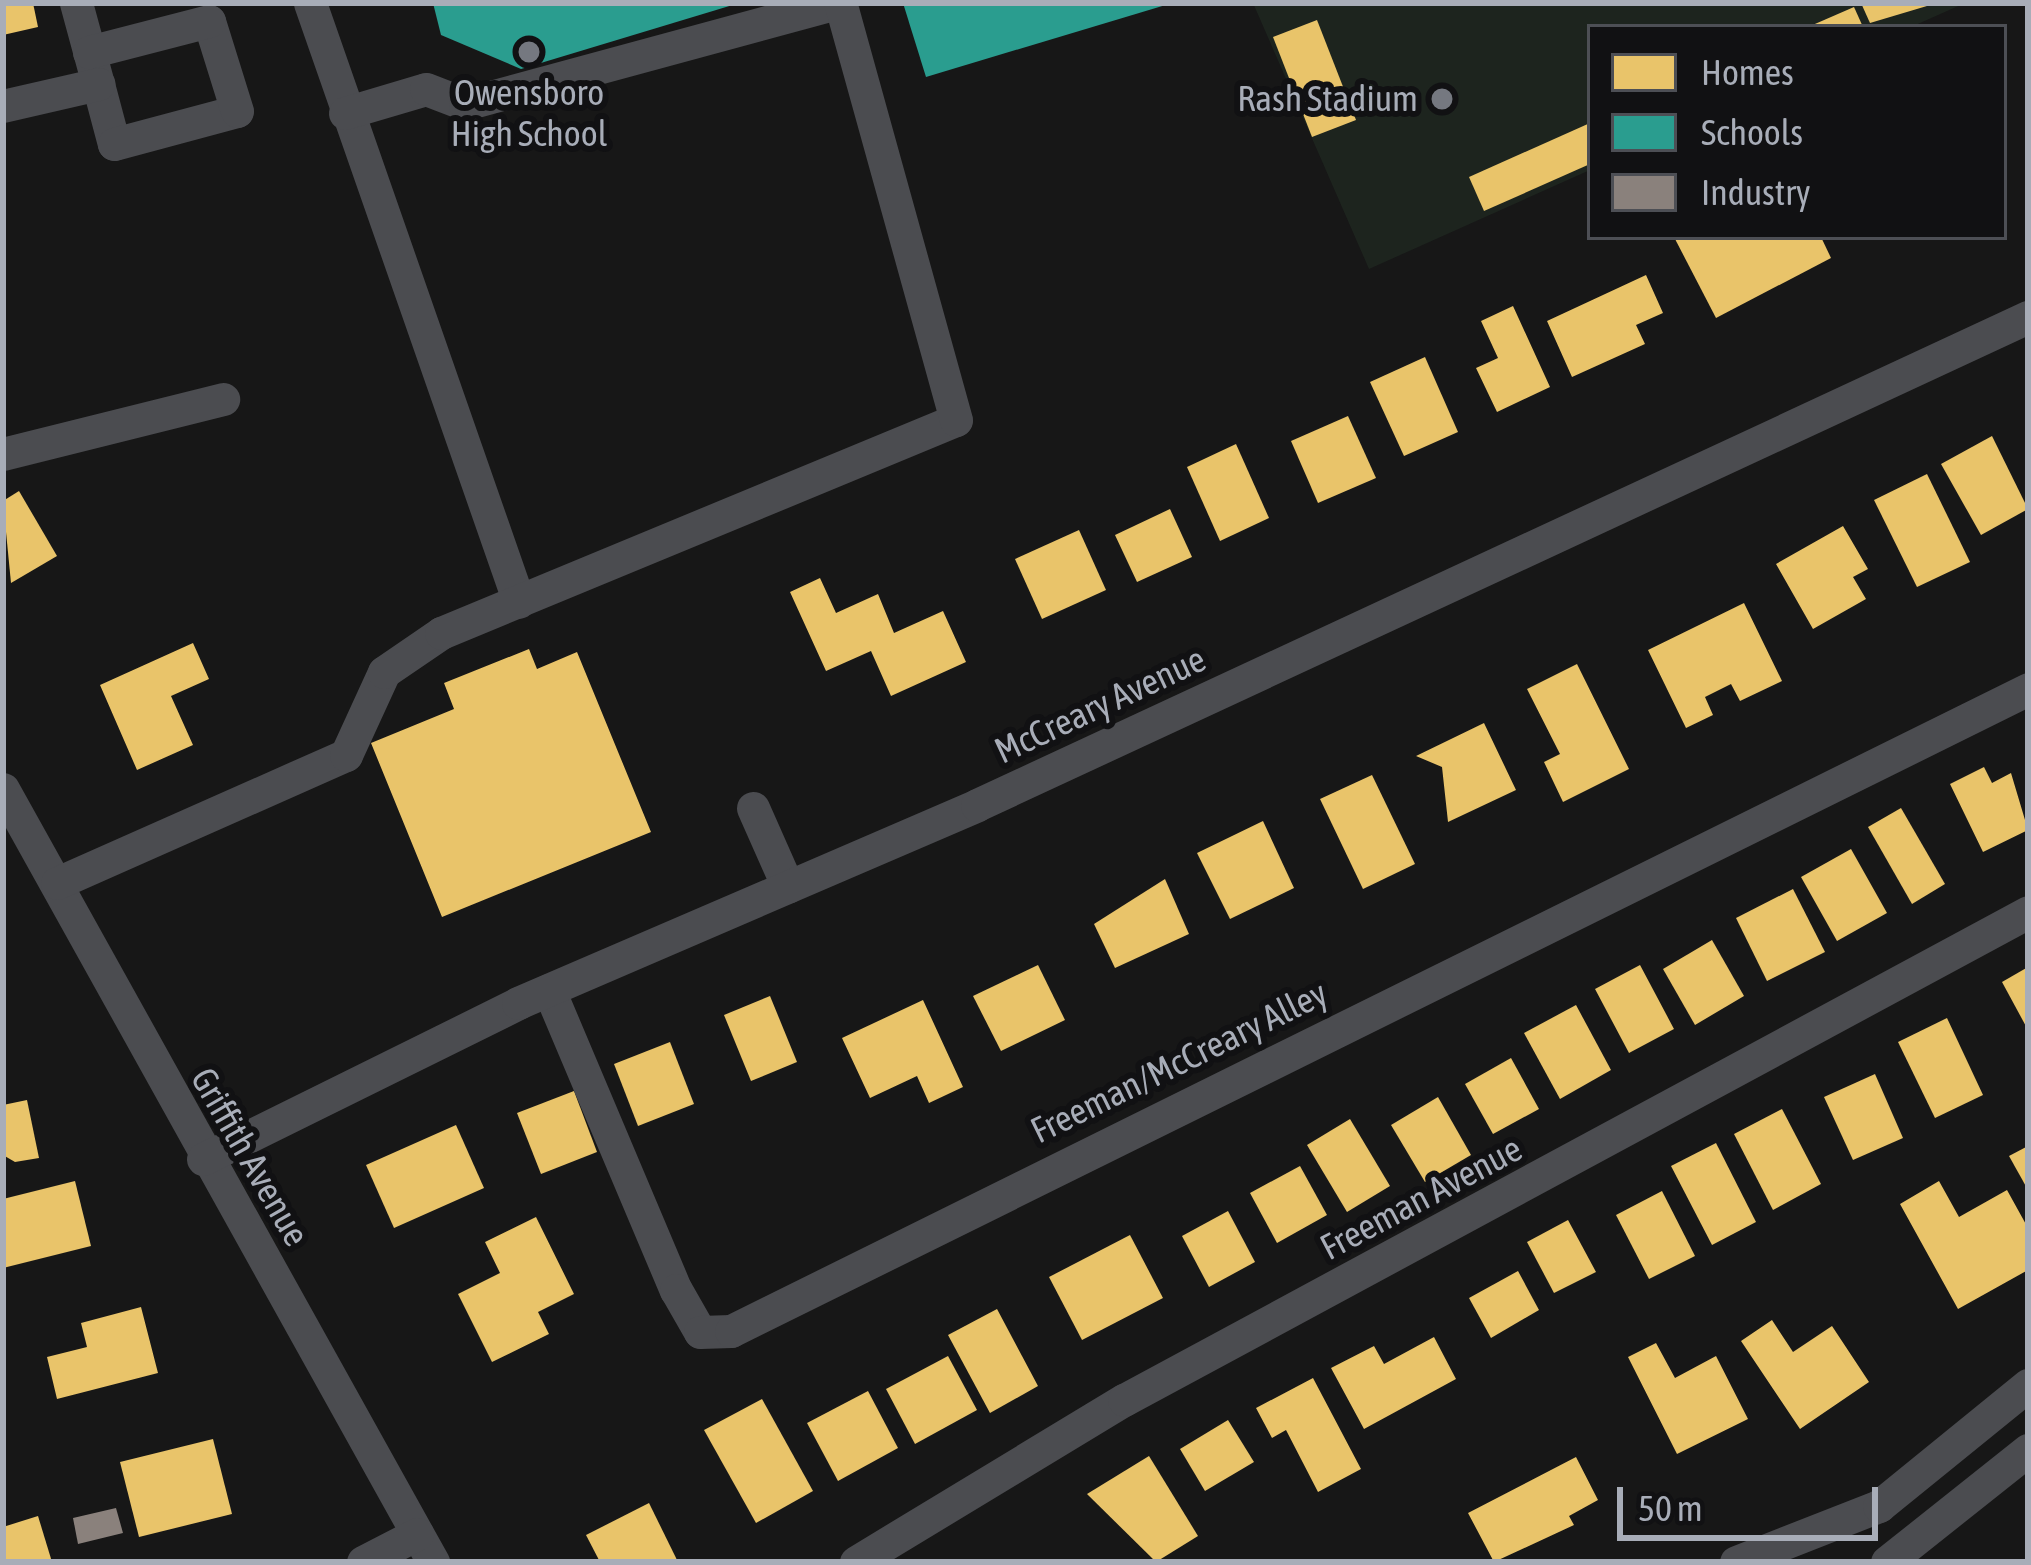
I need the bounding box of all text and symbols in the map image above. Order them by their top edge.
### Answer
legend [1587,24,2007,240]
marker: Owensboro High School [516,39,542,65]
text: Homes [1701,51,1794,93]
place label: Owensboro High School [451,70,607,155]
place label: Rash Stadium [1237,77,1418,121]
marker: Rash Stadium [1429,86,1455,112]
text: Schools [1701,111,1803,153]
text: Industry [1701,171,1811,213]
street label: McCreary Avenue [988,637,1212,773]
street label: Freeman/McCreary Alley [1024,972,1334,1152]
street label: Griffith Avenue [182,1060,318,1254]
street label: Freeman Avenue [1313,1127,1529,1269]
scale bar [1623,1463,1884,1537]
text: 50 m [1638,1487,1703,1529]

